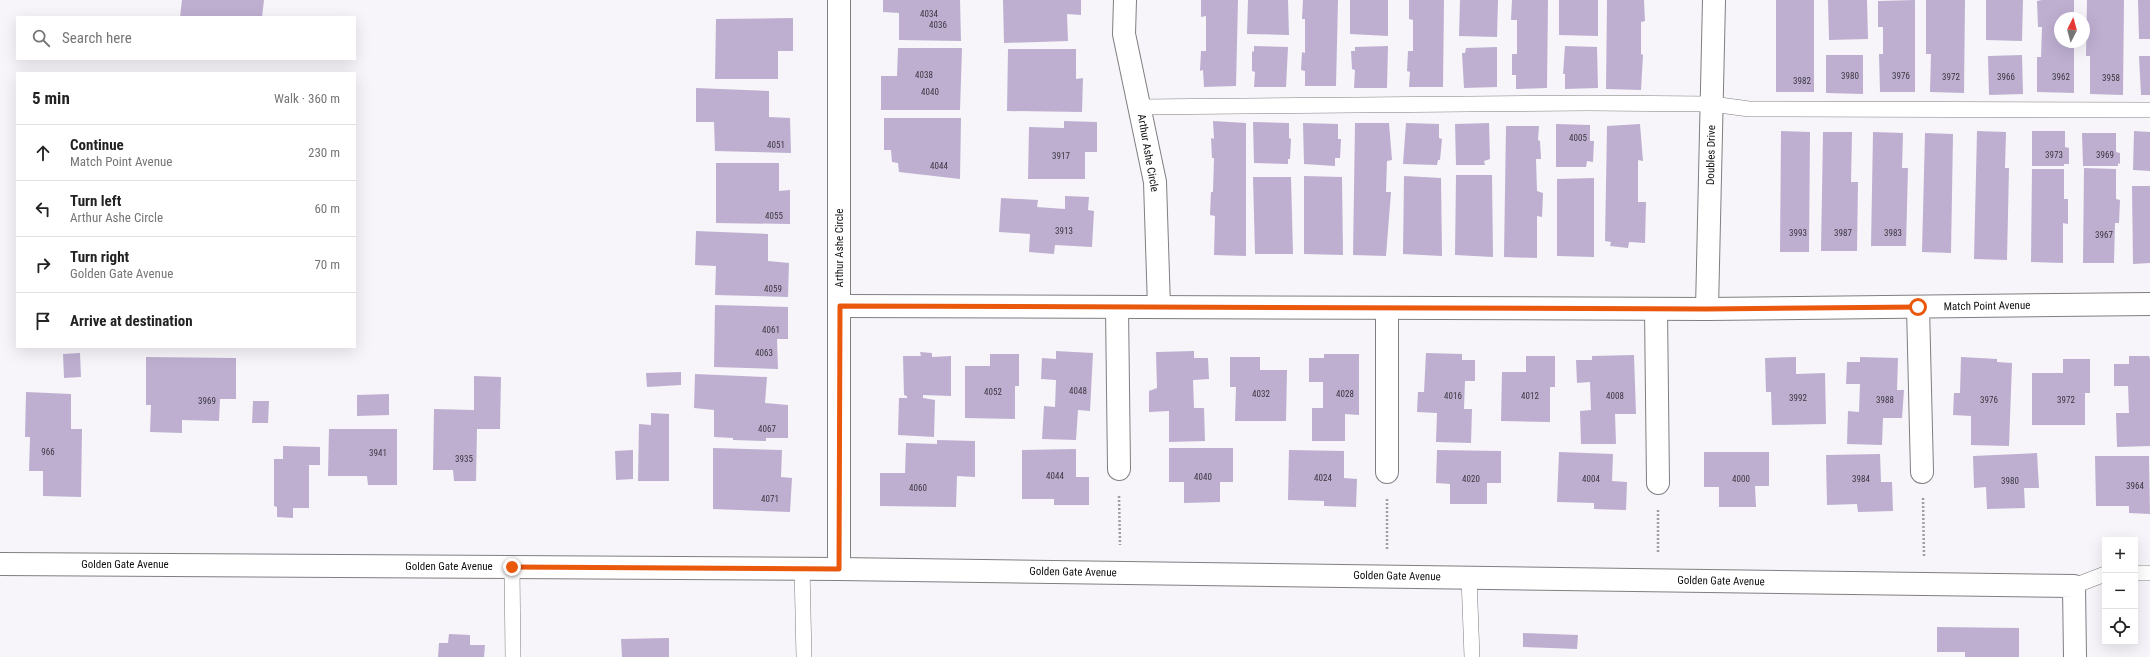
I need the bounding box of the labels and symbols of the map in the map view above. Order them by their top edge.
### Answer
house number: 4034 [920,9,938,19]
north arrow [2054,12,2090,48]
house number: 4036 [929,20,947,30]
house number: 4038 [915,70,933,80]
house number: 3980 [1841,71,1859,81]
house number: 3976 [1892,71,1910,81]
house number: 3972 [1942,72,1960,82]
house number: 3966 [1997,72,2015,82]
house number: 3962 [2052,72,2070,82]
house number: 3958 [2102,73,2120,83]
house number: 3982 [1793,76,1811,86]
house number: 4040 [921,87,939,97]
street label: Arthur Ashe Circle [1135,113,1161,193]
street label: Doubles Drive [1704,125,1718,185]
house number: 4005 [1569,133,1587,143]
house number: 4051 [767,140,785,150]
house number: 3973 [2045,150,2063,160]
house number: 3969 [2096,150,2114,160]
house number: 3917 [1052,151,1070,161]
house number: 4044 [930,161,948,171]
street label: Arthur Ashe Circle [833,209,846,287]
house number: 4055 [765,211,783,221]
house number: 3913 [1055,226,1073,236]
house number: 3993 [1789,228,1807,238]
house number: 3987 [1834,228,1852,238]
house number: 3983 [1884,228,1902,238]
house number: 3967 [2095,230,2113,240]
house number: 4059 [764,284,782,294]
route start [1909,298,1927,316]
street label: Match Point Avenue [1944,299,2030,313]
house number: 4061 [762,325,780,335]
house number: 4063 [755,348,773,358]
house number: 4048 [1069,386,1087,396]
house number: 4052 [984,387,1002,397]
house number: 4032 [1252,389,1270,399]
house number: 4028 [1336,389,1354,399]
house number: 4016 [1444,391,1462,401]
house number: 4012 [1521,391,1539,401]
house number: 4008 [1606,391,1624,401]
house number: 3992 [1789,393,1807,403]
house number: 3988 [1876,395,1894,405]
house number: 3976 [1980,395,1998,405]
house number: 3972 [2057,395,2075,405]
house number: 3969 [198,396,216,406]
house number: 4067 [758,424,776,434]
house number: 966 [41,447,55,457]
house number: 3941 [369,448,387,458]
house number: 3935 [455,454,473,464]
house number: 4044 [1046,471,1064,481]
house number: 4040 [1194,472,1212,482]
house number: 4024 [1314,473,1332,483]
house number: 4020 [1462,474,1480,484]
house number: 4004 [1582,474,1600,484]
house number: 4000 [1732,474,1750,484]
house number: 3984 [1852,474,1870,484]
house number: 3980 [2001,476,2019,486]
house number: 3964 [2126,481,2144,491]
house number: 4060 [909,483,927,493]
house number: 4071 [761,494,779,504]
street label: Golden Gate Avenue [81,558,169,571]
route end [503,558,521,576]
street label: Golden Gate Avenue [405,560,493,573]
street label: Golden Gate Avenue [1029,565,1117,579]
street label: Golden Gate Avenue [1353,569,1441,583]
street label: Golden Gate Avenue [1677,574,1765,588]

